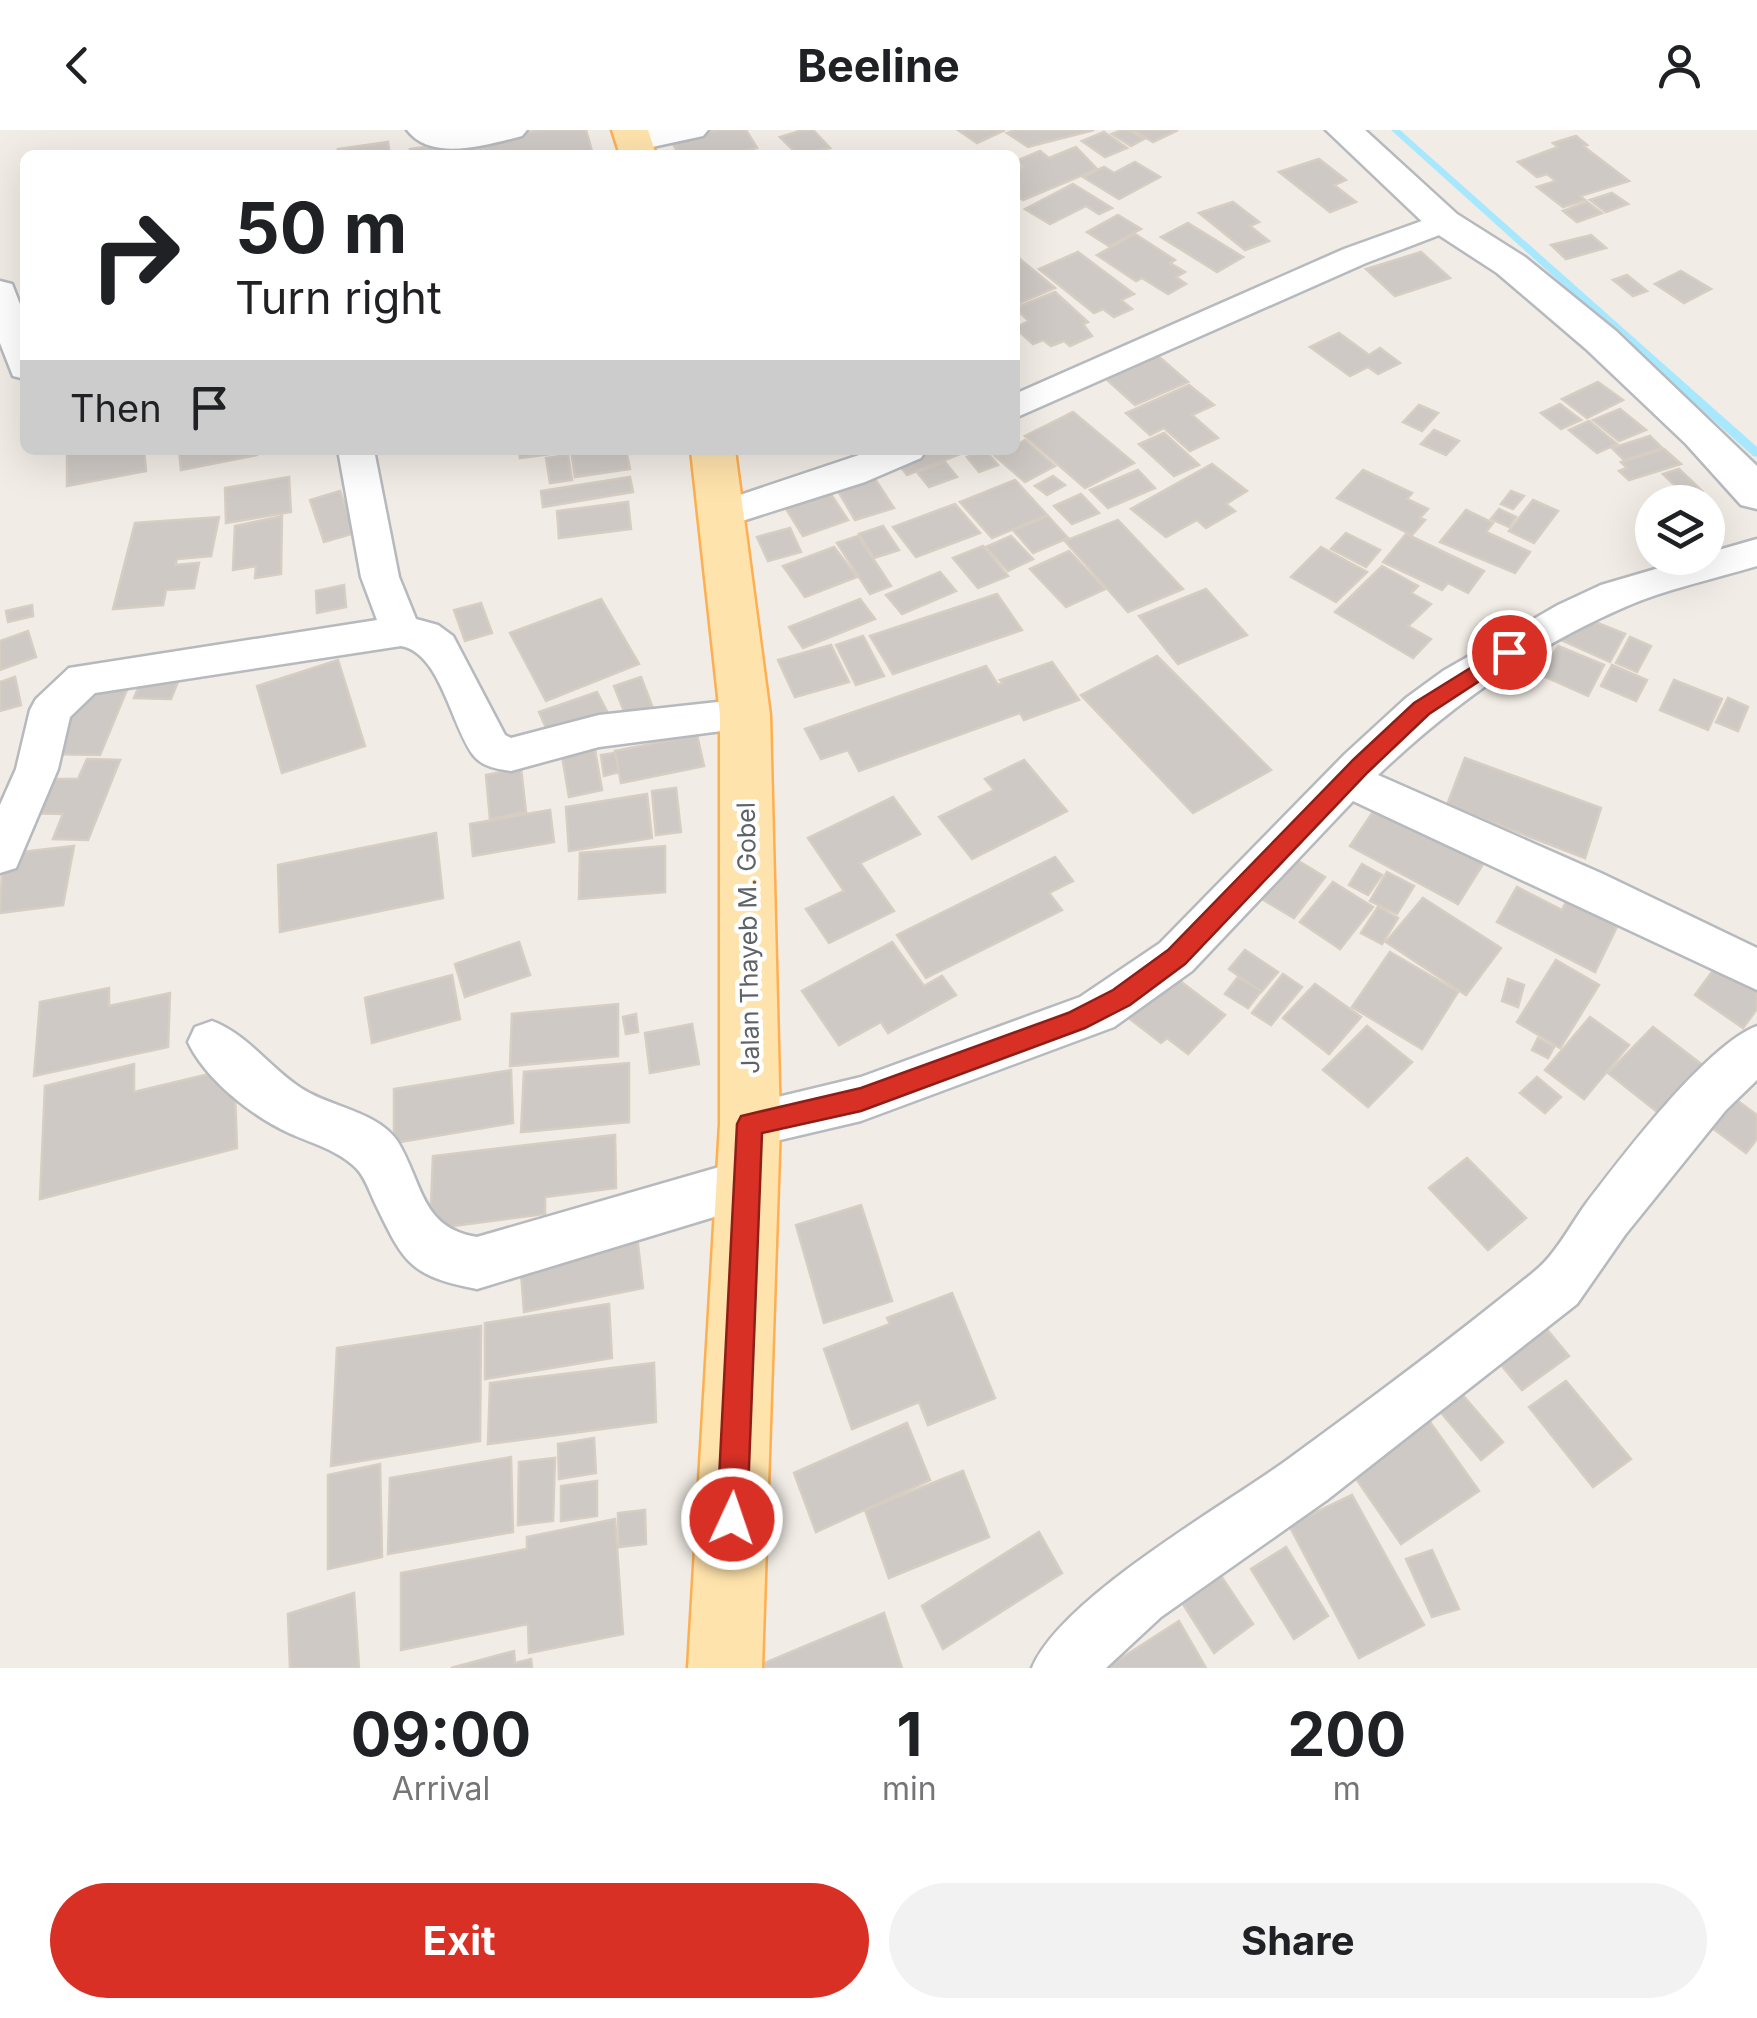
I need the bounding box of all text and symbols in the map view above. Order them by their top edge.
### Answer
icon: back [50,38,105,93]
text: Beeline [797,38,960,93]
icon: person [1652,38,1707,93]
text: 50 m [235,185,407,270]
icon: right [70,190,200,320]
text: Turn right [235,270,442,325]
icon: arrive [182,380,237,435]
text: Then [70,385,162,431]
map controls [1635,485,1725,575]
button: layers [1635,485,1725,575]
pin [1467,610,1552,695]
icon: arrive [1482,625,1537,680]
street label: Jalan Thayeb M. Gobel [731,802,765,1074]
position arrow [680,1467,784,1571]
text: 09:00 [351,1698,531,1770]
text: 1 [896,1698,922,1770]
text: 200 [1287,1698,1406,1770]
text: Arrival [392,1769,490,1808]
text: min [882,1769,937,1808]
text: m [1333,1769,1361,1808]
button: Exit [50,1883,869,1998]
button: Share [889,1883,1707,1998]

